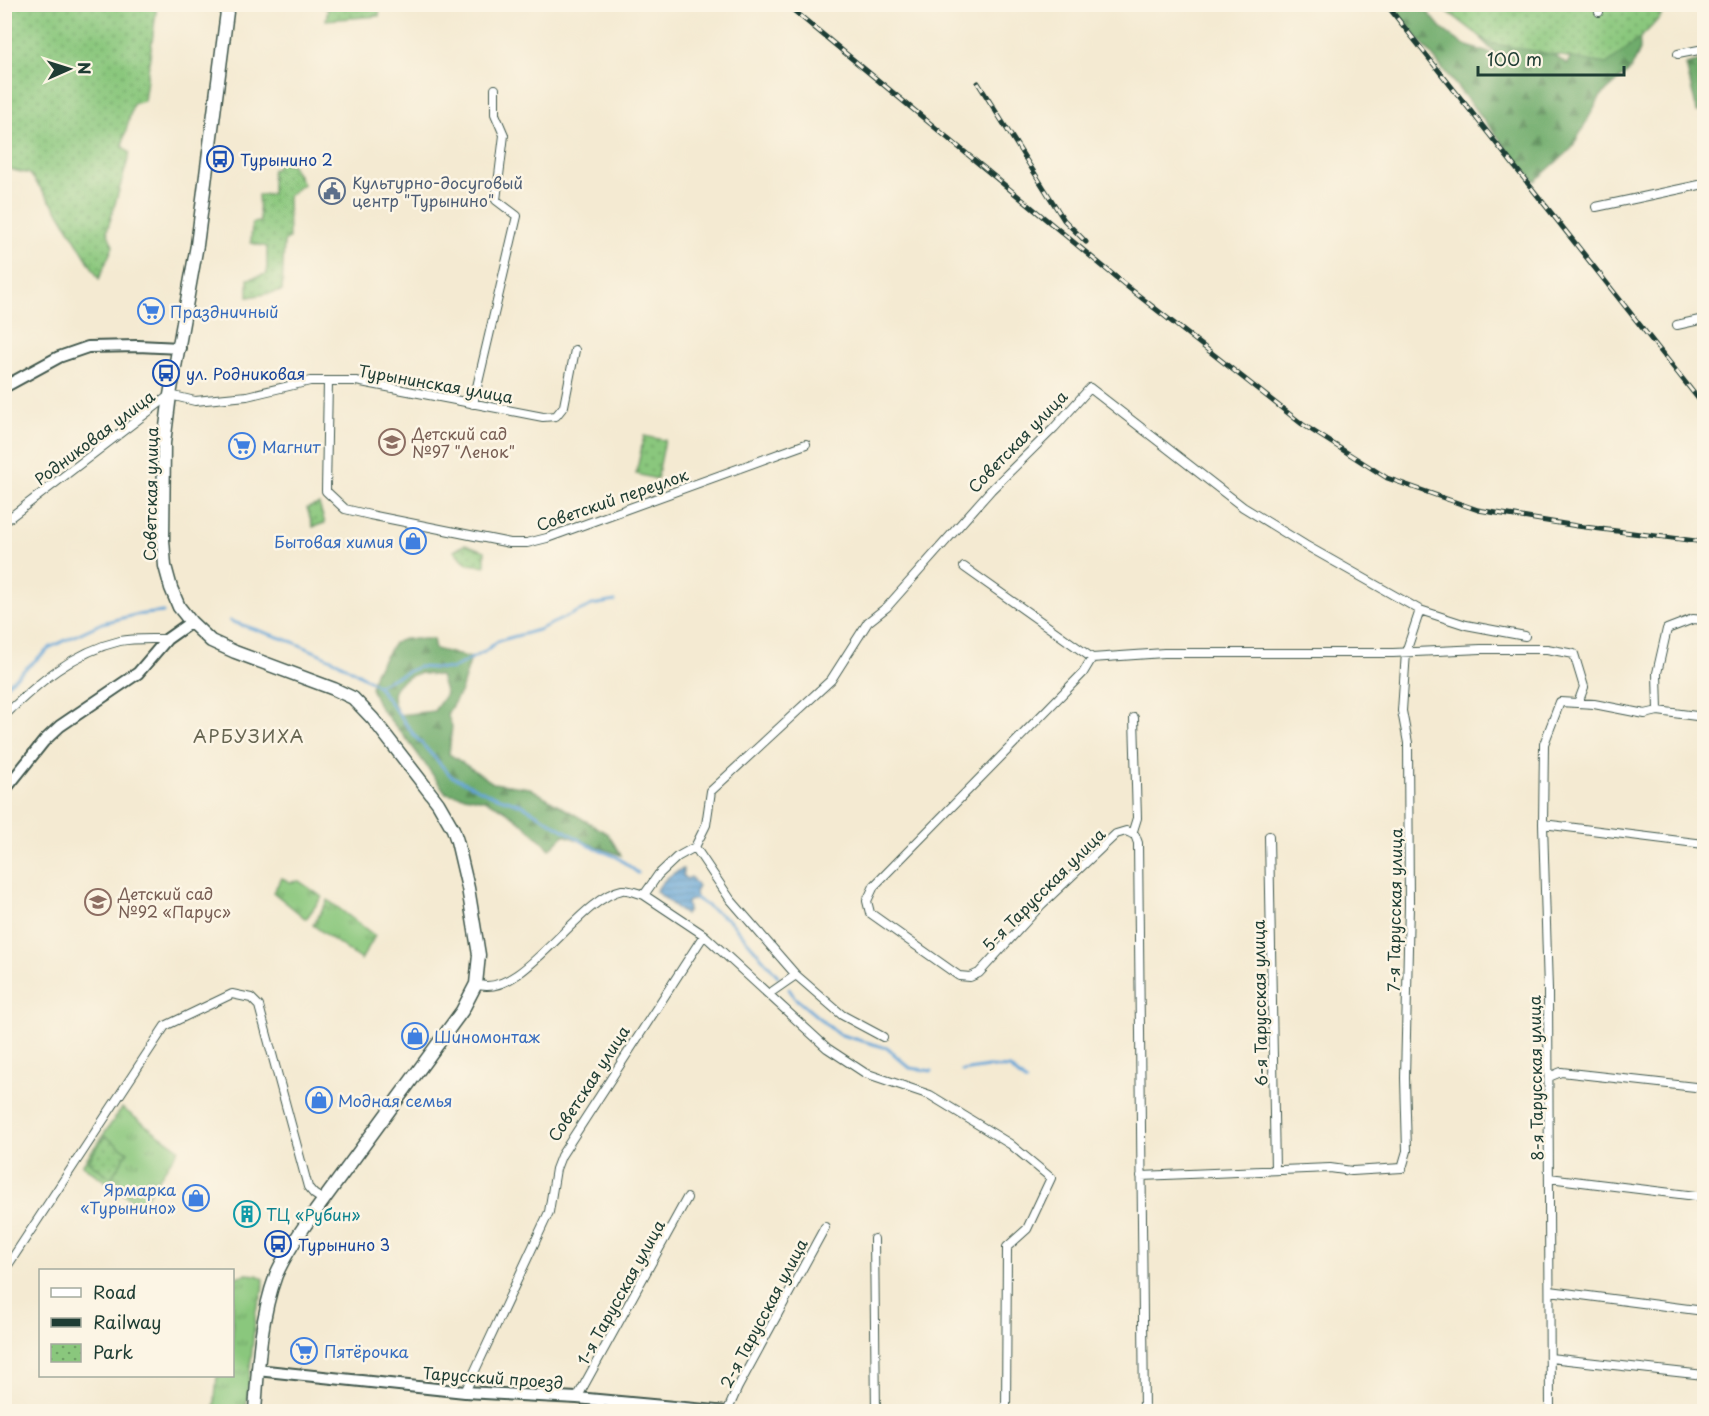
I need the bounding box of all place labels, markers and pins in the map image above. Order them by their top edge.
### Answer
bus stop icon: Турынино 2 [205,144,235,174]
place label: Турынино 2 [240,147,333,171]
place label: Культурно-досуговый центр "Турынино" [352,170,523,212]
public building icon: Культурно-досуговый центр "Турынино" [317,176,347,206]
supermarket icon: Праздничный [136,296,166,326]
place label: Праздничный [170,299,279,323]
bus stop icon: ул. Родниковая [151,358,181,388]
place label: ул. Родниковая [186,361,305,385]
place label: Детский сад №97 "Ленок" [411,421,515,463]
school or university icon: Детский сад №97 "Ленок" [377,427,407,457]
supermarket icon: Магнит [227,431,257,461]
place label: Магнит [262,434,322,458]
shop icon: Бытовая химия [398,526,428,556]
place label: Бытовая химия [274,529,394,553]
place label: Детский сад №92 «Парус» [117,881,231,923]
school or university icon: Детский сад №92 «Парус» [83,887,113,917]
shop icon: Шиномонтаж [400,1021,430,1051]
place label: Шиномонтаж [434,1024,540,1048]
shop icon: Модная семья [304,1085,334,1115]
place label: Модная семья [338,1088,453,1112]
place label: Ярмарка «Турынино» [80,1177,176,1219]
shop icon: Ярмарка «Турынино» [181,1183,211,1213]
building icon: ТЦ «Рубин» [232,1199,262,1229]
place label: ТЦ «Рубин» [266,1202,361,1226]
bus stop icon: Турынино 3 [263,1229,293,1259]
place label: Турынино 3 [298,1232,390,1256]
supermarket icon: Пятёрочка [289,1336,319,1366]
place label: Пятёрочка [324,1339,409,1363]

